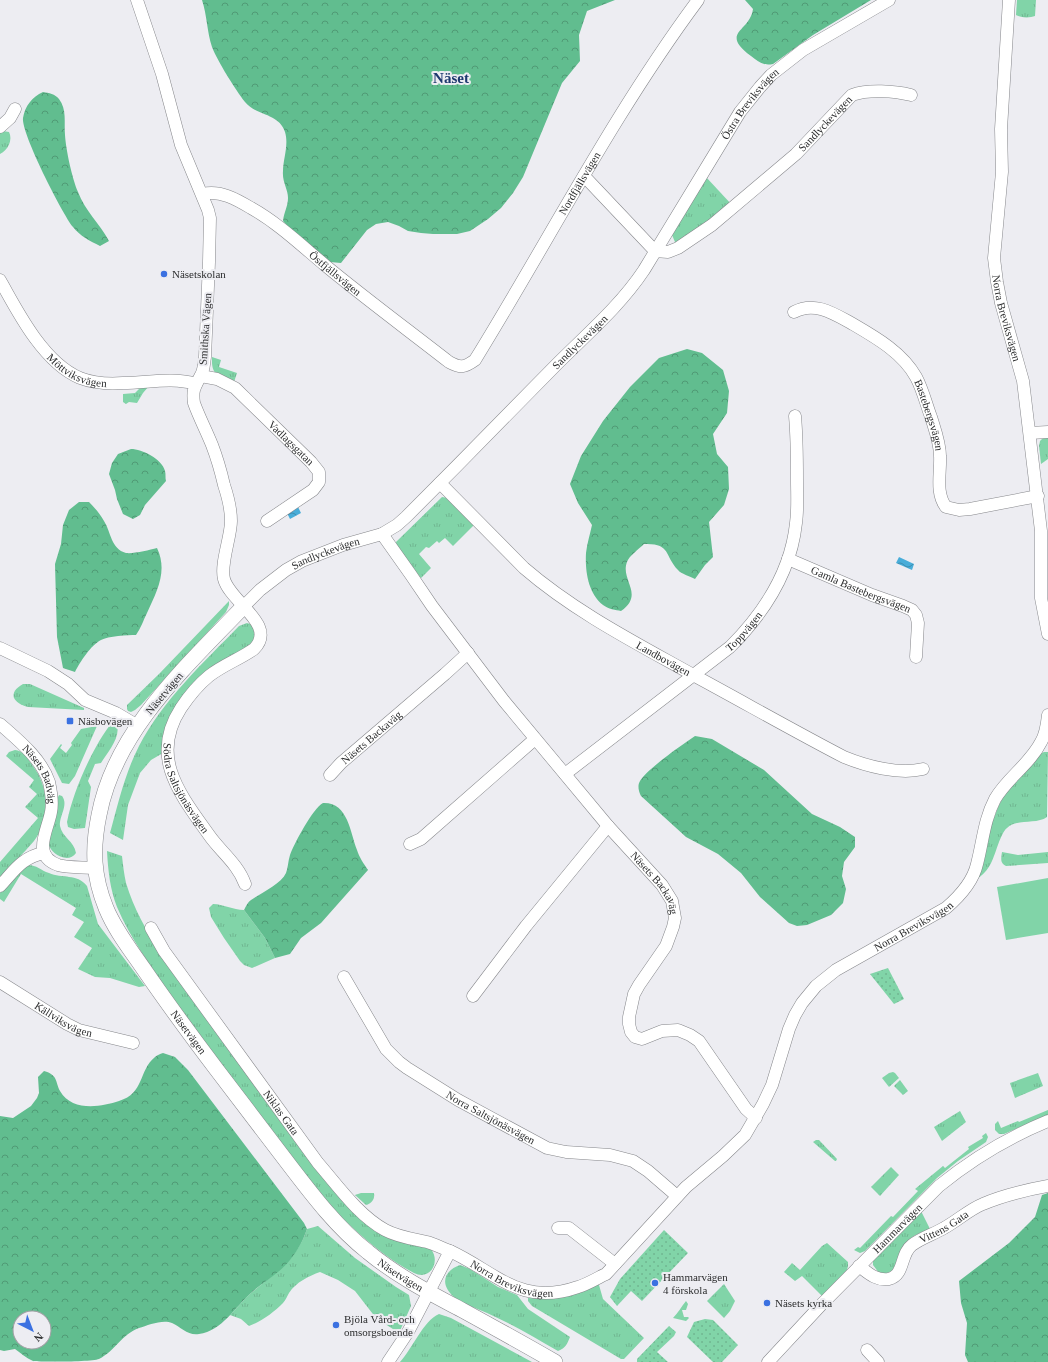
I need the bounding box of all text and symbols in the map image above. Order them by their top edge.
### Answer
street label: Östra Breviksvägen [719,65,781,142]
district label: Näset [433,70,469,86]
street label: Sandlyckevägen [796,93,855,154]
street label: Nordfjällsvägen [556,149,603,217]
street label: Östfjällsvägen [307,249,364,298]
place label: Näsetskolan [172,268,226,280]
marker: Näsetskolan [159,269,169,279]
street label: Norra Breviksvägen [990,274,1023,363]
street label: Smithska Vägen [196,292,214,365]
street label: Sandlyckevägen [550,312,610,371]
street label: Möttviksvägen [45,351,108,389]
street label: Bastebergsvägen [912,377,946,452]
street label: Vadlagsgatan [266,418,317,468]
street label: Sandlyckevägen [289,535,361,572]
street label: Gamla Bastebergsvägen [809,564,913,615]
street label: Toppvägen [724,609,765,654]
street label: Landbovägen [634,639,693,678]
street label: Näsetvägen [143,669,185,717]
street label: Näsets Backaväg [339,708,404,766]
place label: Näsbovägen [78,715,133,727]
marker: Näsbovägen [65,716,75,726]
street label: Näsets Badväg [20,742,58,805]
street label: Södra Saltsjönäsvägen [161,743,212,836]
street label: Näsets Backaväg [628,849,680,916]
street label: Norra Breviksvägen [872,898,956,953]
street label: Källviksvägen [33,999,94,1039]
street label: Näsetvägen [169,1008,209,1057]
street label: Niklas Gata [261,1088,302,1137]
street label: Norra Saltsjönäsvägen [444,1088,538,1147]
street label: Hammarvägen [870,1201,925,1255]
street label: Vittens Gata [917,1208,971,1245]
street label: Näsetvägen [376,1256,426,1294]
street label: Norra Breviksvägen [468,1257,554,1299]
place label: Hammarvägen 4 förskola [663,1271,728,1296]
marker: Hammarvägen 4 förskola [650,1278,660,1288]
place label: Näsets kyrka [775,1297,832,1309]
marker: Näsets kyrka [762,1298,772,1308]
north arrow [12,1310,52,1350]
place label: Bjöla Vård- och omsorgsboende [344,1313,415,1338]
marker: Bjöla Vård- och omsorgsboende [331,1320,341,1330]
text: N [32,1330,46,1345]

